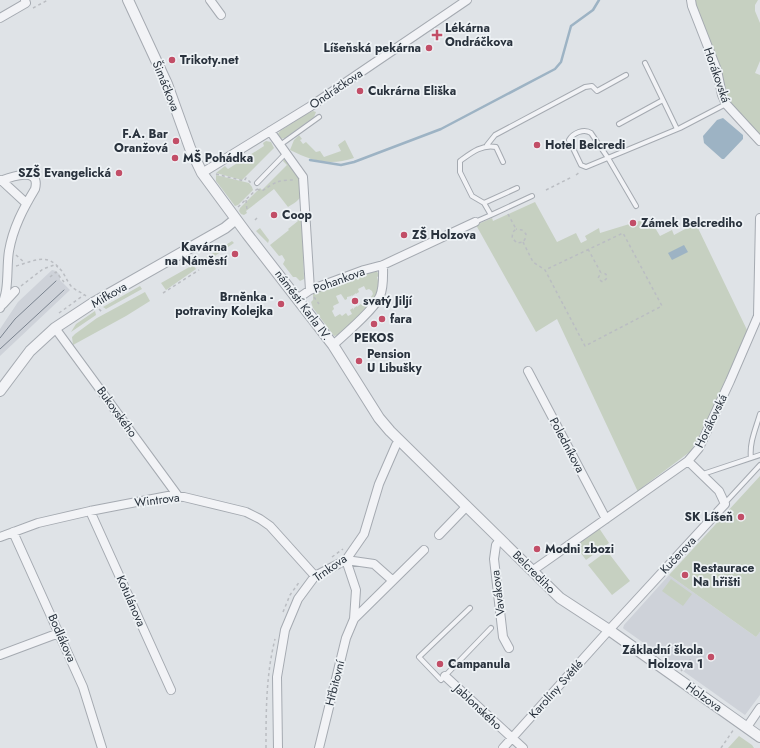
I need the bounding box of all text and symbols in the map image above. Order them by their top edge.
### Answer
place label: Lékárna Ondráčkova [445,19,513,51]
marker: Lékárna Ondráčkova [432,30,442,40]
place label: Líšeňská pekárna [324,39,421,57]
marker: Líšeňská pekárna [424,43,434,53]
street label: Horákovská [699,45,735,105]
place label: Trikoty.net [180,51,239,69]
marker: Trikoty.net [167,55,177,65]
street label: Šimáčkova [148,58,184,114]
street label: Ondráčkova [306,64,366,113]
place label: Cukrárna Eliška [368,82,456,100]
marker: Cukrárna Eliška [355,86,365,96]
place label: F.A. Bar Oranžová [114,125,168,157]
marker: F.A. Bar Oranžová [171,136,181,146]
place label: Hotel Belcredi [545,136,625,154]
marker: Hotel Belcredi [532,140,542,150]
place label: MŠ Pohádka [183,149,253,167]
marker: MŠ Pohádka [170,153,180,163]
place label: SZŠ Evangelická [18,164,111,182]
marker: SZŠ Evangelická [114,168,124,178]
place label: Coop [282,206,313,224]
marker: Coop [269,210,279,220]
place label: Zámek Belcrediho [641,214,742,232]
marker: Zámek Belcrediho [628,218,638,228]
place label: ZŠ Holzova [412,226,476,244]
marker: ZŠ Holzova [399,230,409,240]
place label: Kavárna na Náměstí [165,238,228,270]
marker: Kavárna na Náměstí [230,249,240,259]
street label: Pohankova [311,262,368,298]
street label: náměstí Karla IV. [270,266,336,344]
street label: Mifkova [88,277,130,312]
place label: Brněnka - potraviny Kolejka [175,288,273,320]
place label: svatý Jiljí [363,292,413,310]
marker: svatý Jiljí [350,296,360,306]
marker: Brněnka - potraviny Kolejka [276,299,286,309]
place label: fara [390,310,412,328]
marker: fara [377,314,387,324]
marker: PEKOS [369,319,379,329]
place label: PEKOS [354,329,394,347]
place label: Pension U Libušky [367,345,423,377]
marker: Pension U Libušky [354,356,364,366]
street label: Bukovského [92,383,142,441]
street label: Horákovská [690,391,732,451]
street label: Poledníkova [545,414,589,476]
street label: Wintrova [133,488,181,512]
place label: SK Líšeň [685,508,733,526]
marker: SK Líšeň [736,512,746,522]
street label: Kučerova [656,532,700,578]
place label: Modni zbozi [545,540,614,558]
marker: Modni zbozi [532,544,542,554]
street label: Belcrediho [508,546,560,598]
street label: Trnkova [309,550,351,586]
place label: Restaurace Na hřišti [693,559,755,591]
street label: Vavákova [486,569,510,617]
marker: Restaurace Na hřišti [680,570,690,580]
street label: Kotulánova [112,572,150,630]
street label: Bodlákova [43,611,81,665]
place label: Základní škola Holzova 1 [622,641,703,673]
marker: Základní škola Holzova 1 [706,652,716,662]
place label: Campanula [448,655,510,673]
street label: Karolíny Světlé [525,656,587,722]
street label: Hřbitovní [321,657,350,708]
marker: Campanula [435,659,445,669]
street label: Holzova [682,678,726,716]
street label: Jablonského [448,679,506,734]

